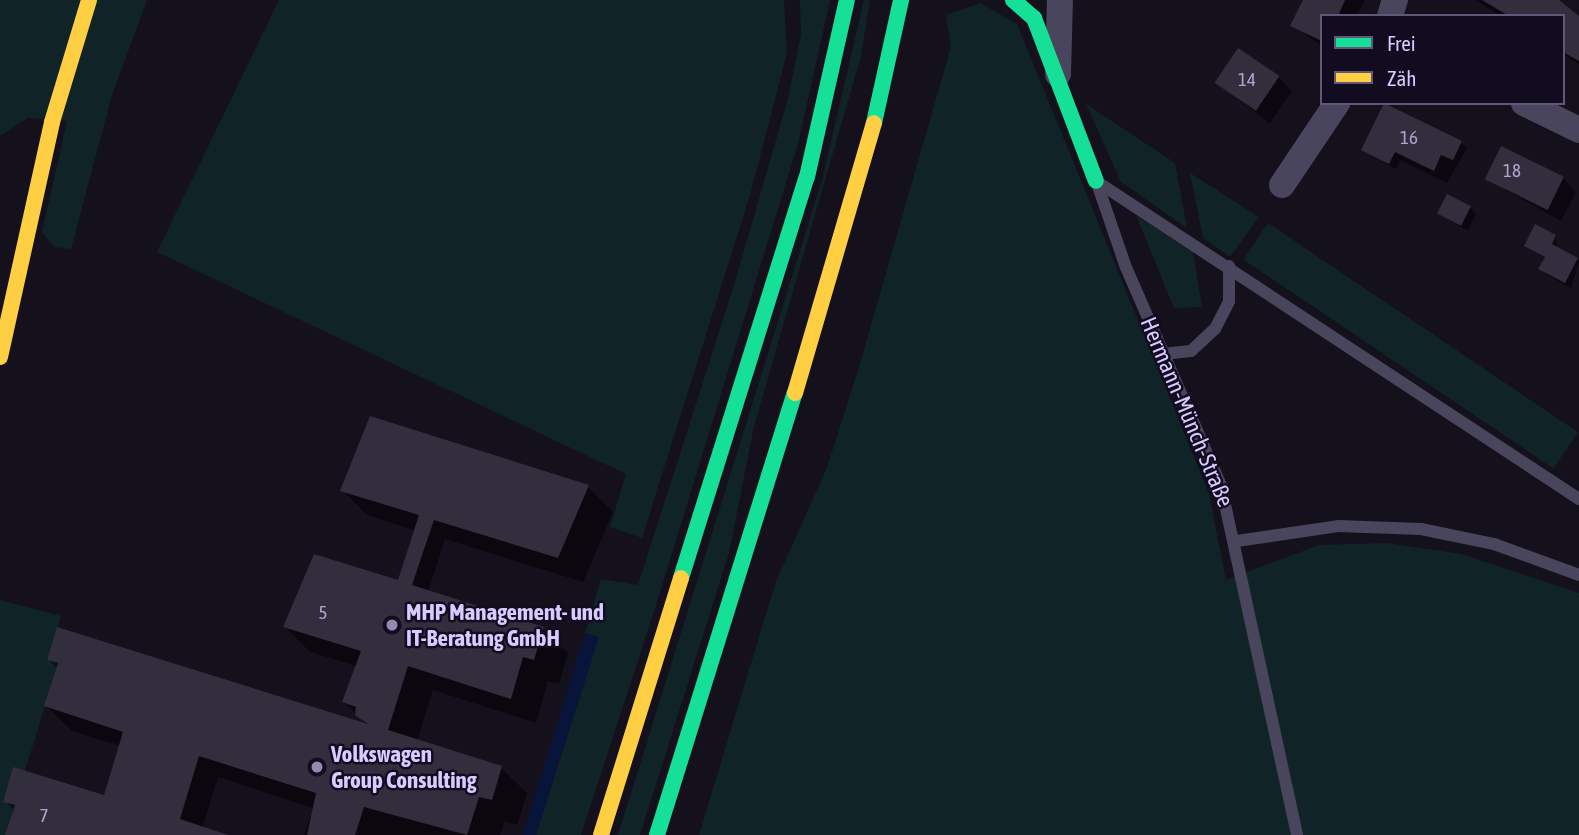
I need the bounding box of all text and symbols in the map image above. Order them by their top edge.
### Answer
legend [1320,14,1565,105]
text: Frei [1387,31,1416,55]
text: Zäh [1387,66,1416,90]
house number: 14 [1238,69,1256,91]
house number: 16 [1400,127,1418,149]
house number: 18 [1503,160,1521,182]
street label: Hermann-Münch-Straße [1135,313,1239,511]
place label: MHP Management- und IT-Beratung GmbH [406,598,604,652]
house number: 5 [319,602,327,624]
marker: MHP Management- und IT-Beratung GmbH [384,617,400,633]
place label: Volkswagen Group Consulting [331,740,477,794]
marker: Volkswagen Group Consulting [309,759,325,775]
house number: 7 [40,805,48,827]

